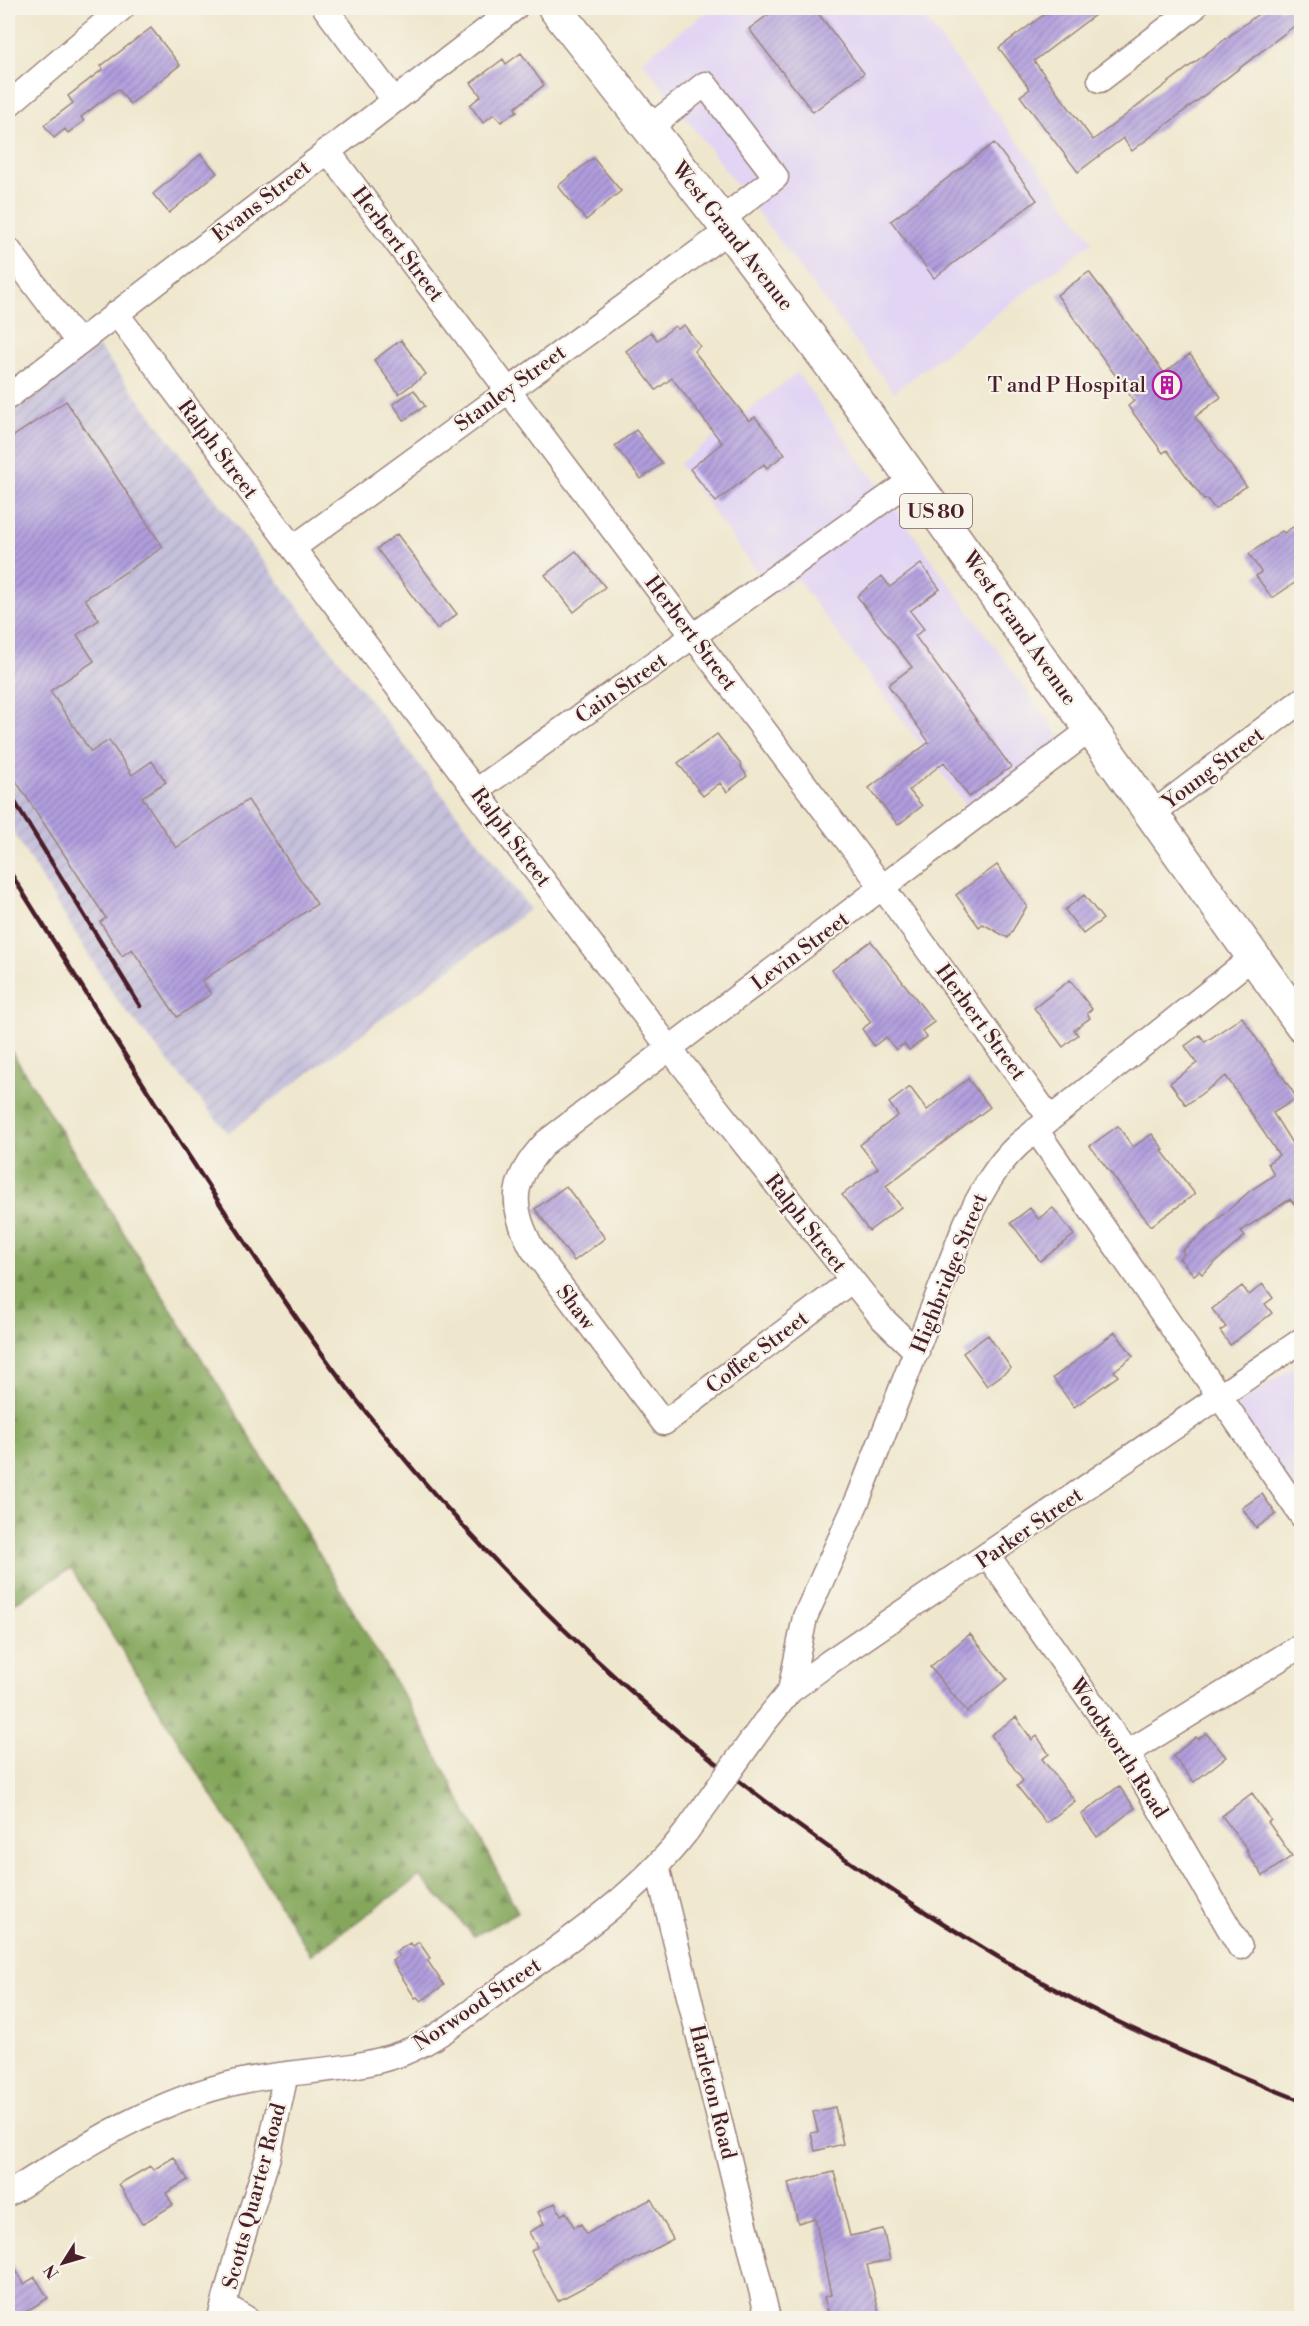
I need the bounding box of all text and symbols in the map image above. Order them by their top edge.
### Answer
street label: Evans Street [207,155,317,248]
street label: West Grand Avenue [665,156,799,317]
street label: Herbert Street [345,182,449,308]
street label: Stanley Street [450,339,572,438]
building icon: T and P Hospital [1151,369,1183,401]
place label: T and P Hospital [988,373,1146,399]
street label: Ralph Street [171,395,263,505]
road number: US 80 [900,494,972,528]
street label: West Grand Avenue [956,546,1082,711]
street label: Herbert Street [638,571,742,697]
street label: Cain Street [571,647,673,730]
street label: Young Street [1157,722,1270,816]
street label: Ralph Street [464,783,556,893]
street label: Levin Street [747,906,855,997]
street label: Herbert Street [929,959,1031,1086]
street label: Ralph Street [759,1169,852,1279]
street label: Highbridge Street [906,1189,994,1357]
street label: Shaw [550,1280,601,1336]
street label: Coffee Street [701,1305,814,1400]
street label: Parker Street [971,1482,1089,1575]
street label: Woodworth Road [1063,1673,1173,1824]
street label: Norwood Street [409,1952,547,2057]
street label: Harleton Road [683,2022,741,2162]
street label: Scotts Quarter Road [218,2100,292,2292]
north arrow [33,2233,93,2293]
text: N [40,2260,64,2282]

